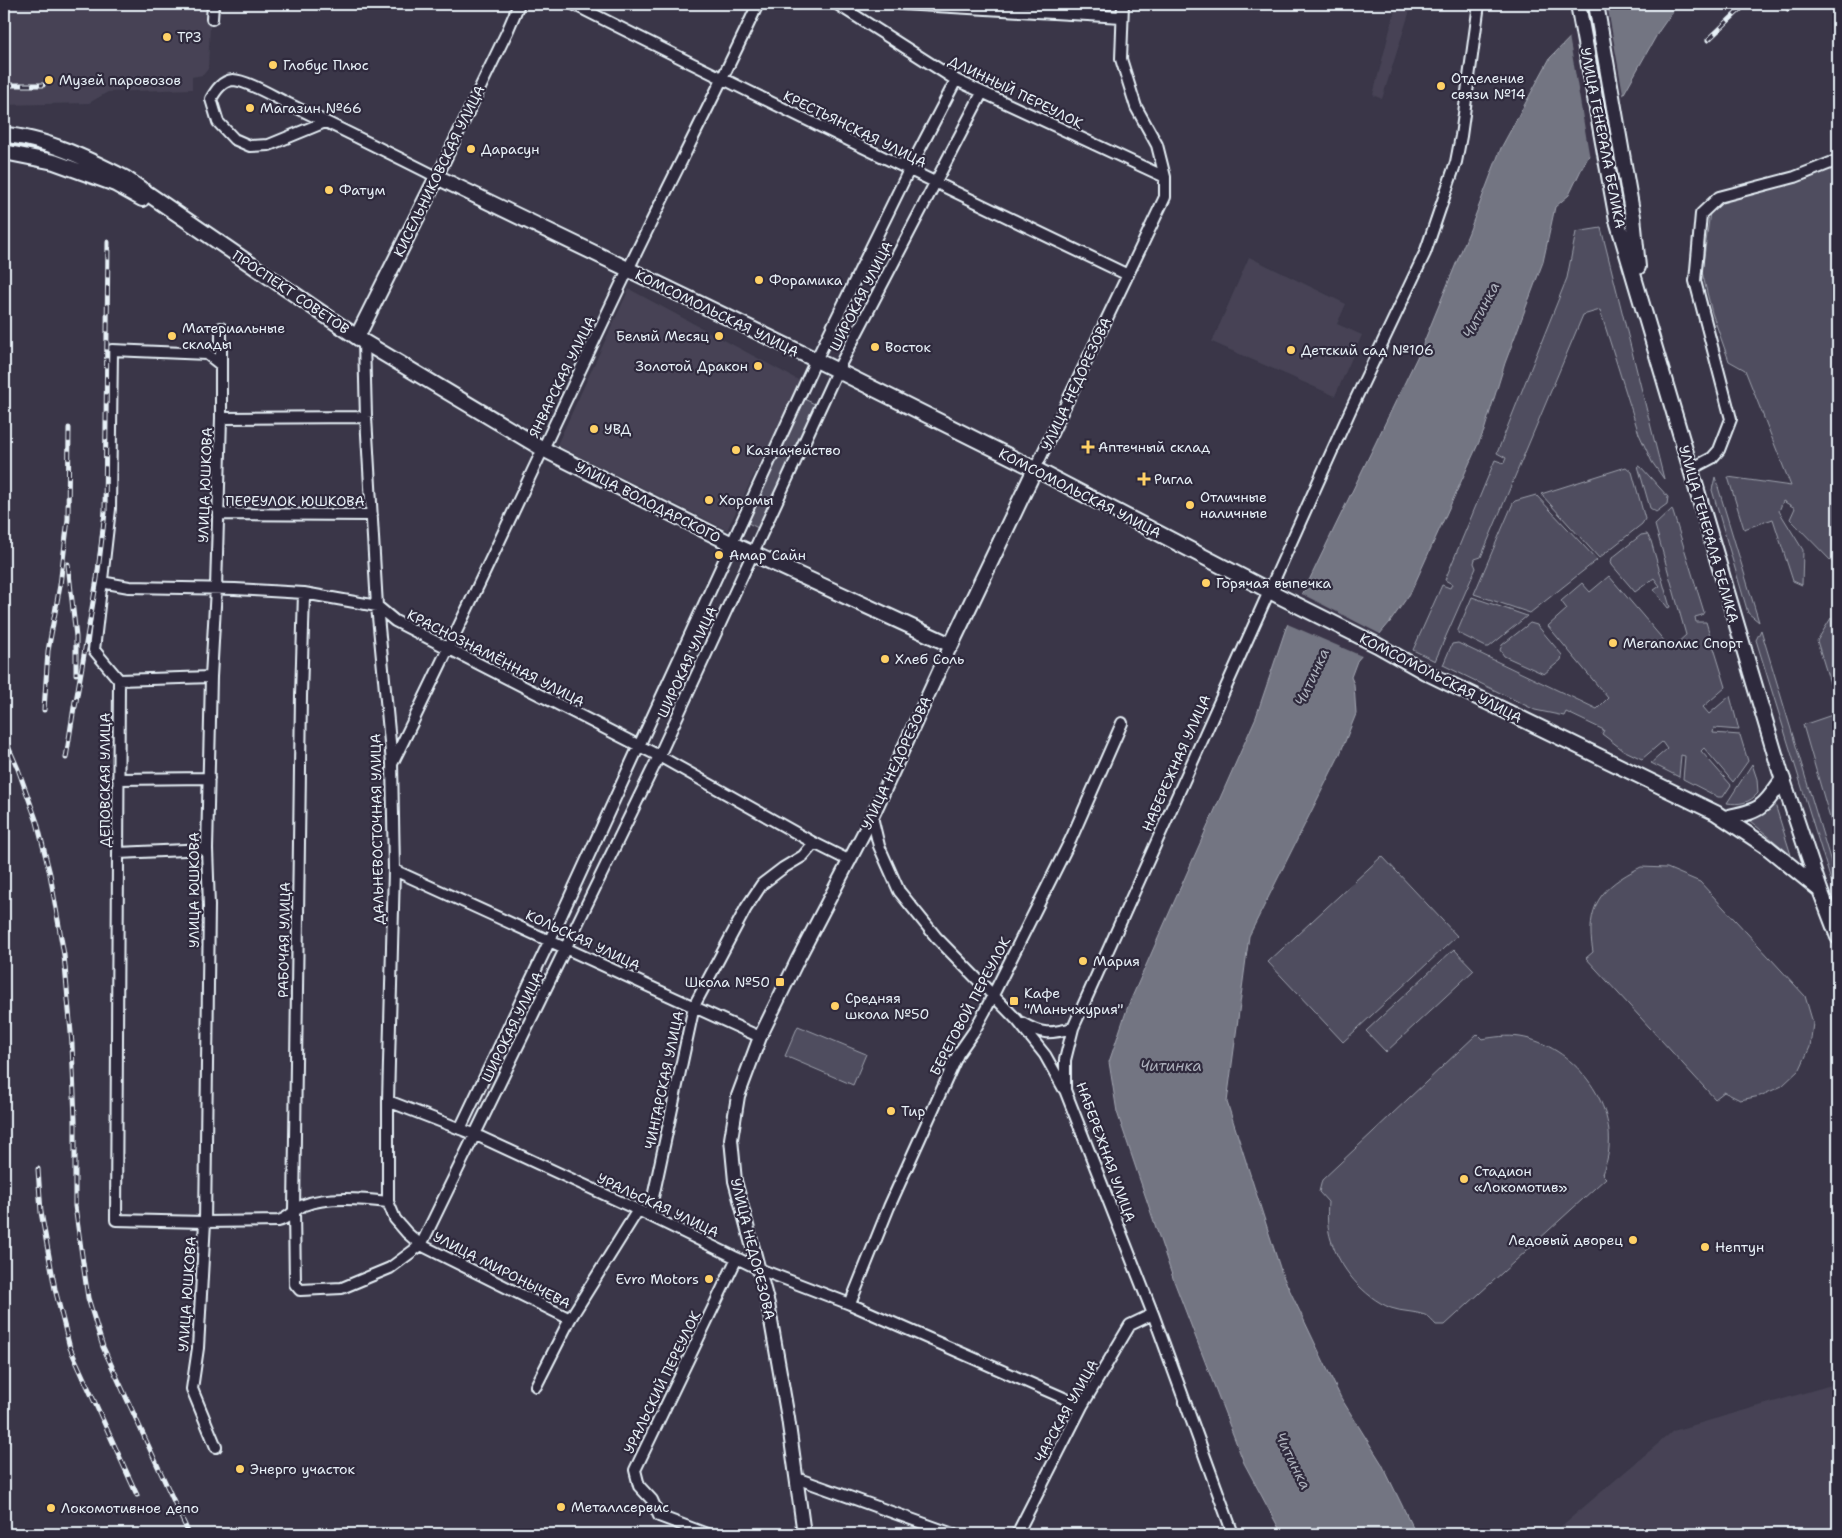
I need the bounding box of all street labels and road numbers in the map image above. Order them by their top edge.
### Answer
street label: УЛИЦА ГЕНЕРАЛА БЕЛИКА [1577,46,1629,230]
street label: ДЛИННЫЙ ПЕРЕУЛОК [946,51,1086,133]
street label: КИСЕЛЬНИКОВСКАЯ УЛИЦА [390,82,488,260]
street label: КРЕСТЬЯНСКАЯ УЛИЦА [781,87,929,171]
street label: ШИРОКАЯ УЛИЦА [826,238,896,354]
street label: ПРОСПЕКТ СОВЕТОВ [229,246,353,338]
street label: КОМСОМОЛЬСКАЯ УЛИЦА [632,265,802,361]
street label: ЯНВАРСКАЯ УЛИЦА [525,313,599,441]
street label: УЛИЦА НЕДОРЕЗОВА [1037,314,1115,454]
street label: УЛИЦА ЮШКОВА [194,427,216,543]
street label: УЛИЦА ГЕНЕРАЛА БЕЛИКА [1675,443,1743,625]
street label: КОМСОМОЛЬСКАЯ УЛИЦА [996,444,1164,542]
street label: УЛИЦА ВОЛОДАРСКОГО [572,457,724,547]
street label: ПЕРЕУЛОК ЮШКОВА [225,492,365,510]
street label: ШИРОКАЯ УЛИЦА [653,603,721,721]
street label: КРАСНОЗНАМЁННАЯ УЛИЦА [404,605,588,711]
street label: КОМСОМОЛЬСКАЯ УЛИЦА [1357,629,1525,727]
street label: НАБЕРЕЖНАЯ УЛИЦА [1138,692,1214,834]
street label: УЛИЦА НЕДОРЕЗОВА [857,693,935,833]
street label: ДЕПОВСКАЯ УЛИЦА [96,713,114,847]
street label: ДАЛЬНЕВОСТОЧНАЯ УЛИЦА [366,733,388,925]
street label: УЛИЦА ЮШКОВА [185,832,203,948]
street label: РАБОЧАЯ УЛИЦА [274,882,294,998]
street label: КОЛЬСКАЯ УЛИЦА [523,906,643,974]
street label: БЕРЕГОВОЙ ПЕРЕУЛОК [926,933,1014,1079]
street label: ШИРОКАЯ УЛИЦА [477,969,547,1085]
street label: ЧИНГАРСКАЯ УЛИЦА [641,1009,687,1151]
street label: НАБЕРЕЖНАЯ УЛИЦА [1072,1080,1140,1224]
street label: УРАЛЬСКАЯ УЛИЦА [594,1169,722,1241]
street label: УЛИЦА НЕДОРЕЗОВА [727,1176,779,1322]
street label: УЛИЦА МИРОНЫЧЕВА [430,1228,574,1312]
street label: УЛИЦА ЮШКОВА [174,1236,200,1352]
street label: УРАЛЬСКИЙ ПЕРЕУЛОК [619,1307,705,1457]
street label: ЧАРСКАЯ УЛИЦА [1030,1356,1102,1466]

